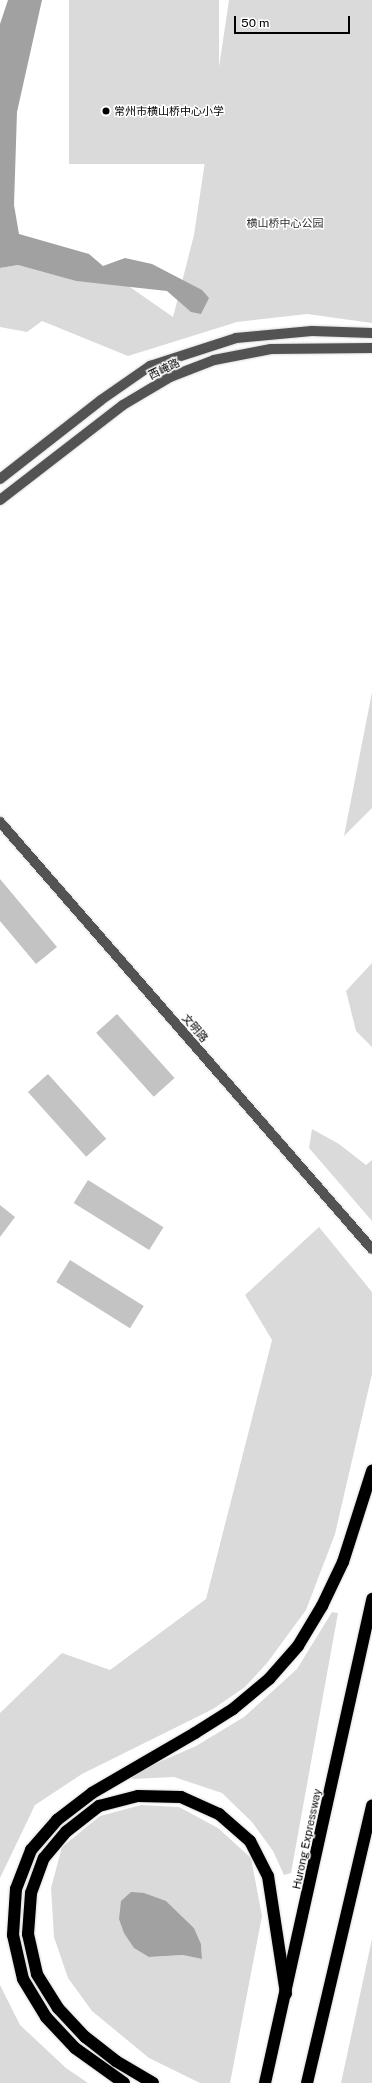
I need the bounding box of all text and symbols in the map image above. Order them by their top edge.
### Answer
scale bar [236,8,352,34]
text: 50 m [241,16,269,30]
place label: 常州市横山桥中心小学 [114,104,224,118]
marker: 常州市横山桥中心小学 [101,106,111,116]
park label: 横山桥中心公园 [247,216,323,230]
street label: 西崦路 [146,356,182,382]
street label: 文明路 [179,1011,211,1045]
street label: Hurong Expressway [290,1788,324,1890]

